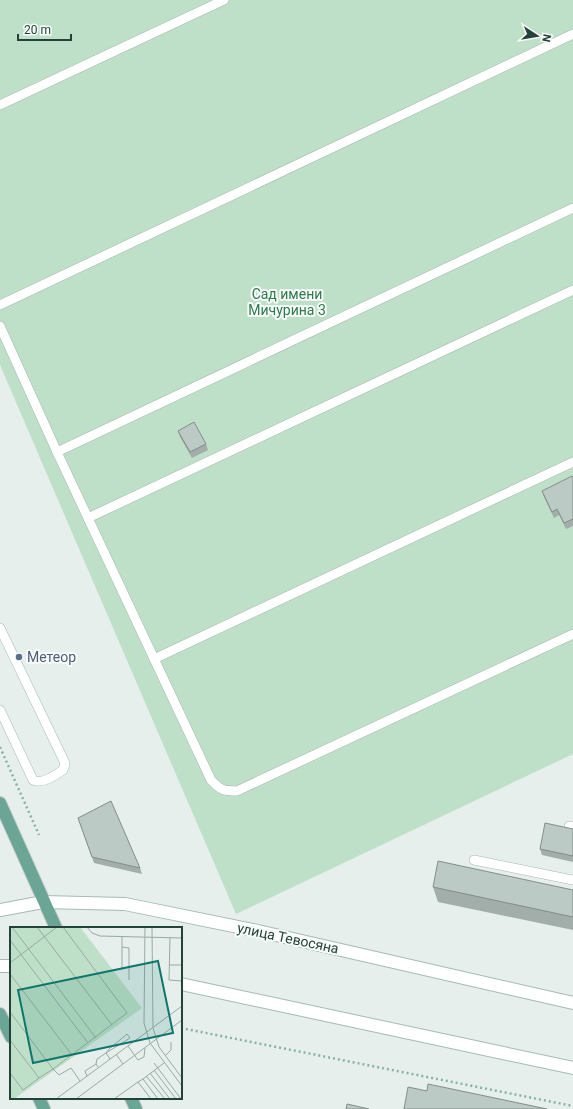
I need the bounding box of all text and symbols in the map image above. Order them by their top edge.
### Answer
scale bar [18,16,71,42]
north arrow [517,16,557,56]
text: 20 m [24,23,51,37]
text: N [539,33,553,43]
park label: Сад имени Мичурина 3 [248,286,326,318]
place label: Метеор [27,649,76,665]
marker: Метеор [14,652,24,662]
street label: улица Тевосяна [236,919,340,957]
inset map [10,927,182,1099]

